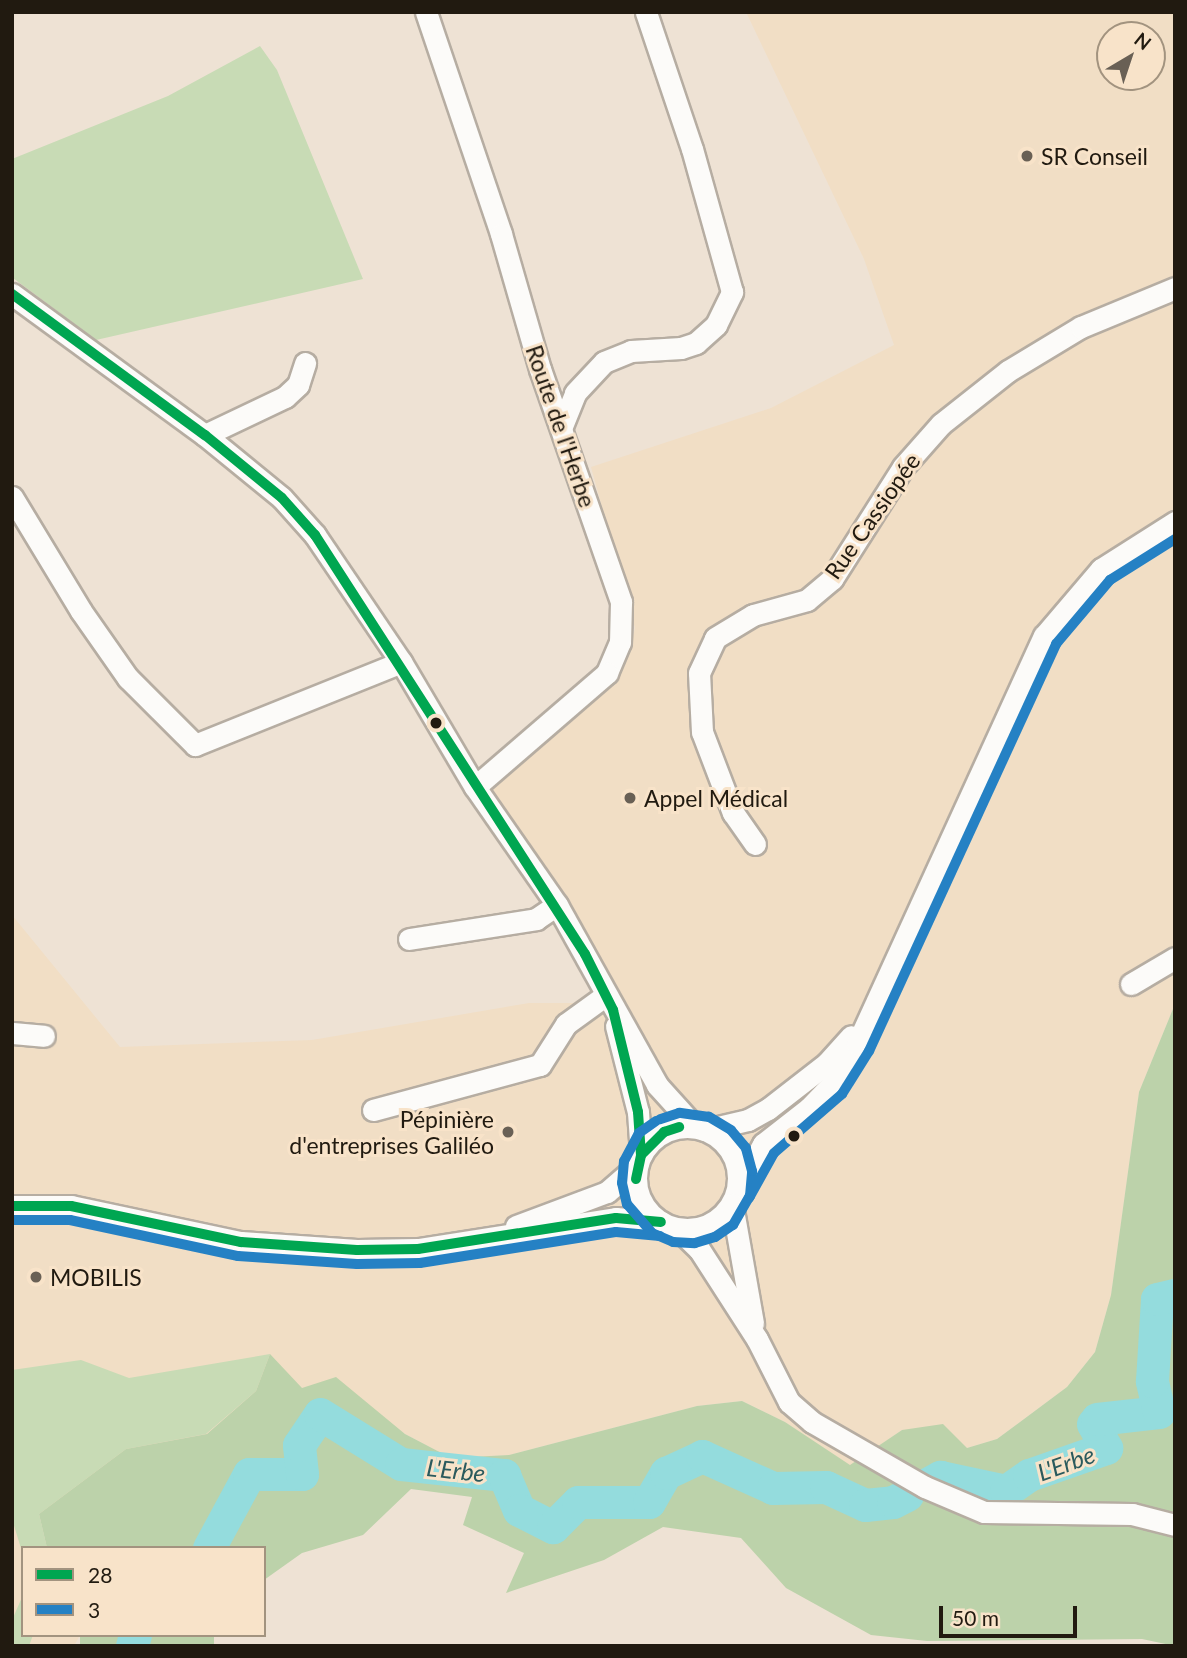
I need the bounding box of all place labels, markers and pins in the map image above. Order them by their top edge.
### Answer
place label: SR Conseil [1041,142,1148,170]
marker: SR Conseil [1019,148,1035,164]
unlabelled marker [429,716,443,730]
place label: Appel Médical [644,784,788,812]
marker: Appel Médical [622,790,638,806]
place label: Pépinière d'entreprises Galiléo [289,1105,494,1159]
marker: Pépinière d'entreprises Galiléo [500,1124,516,1140]
unlabelled marker [787,1129,801,1143]
place label: MOBILIS [50,1263,142,1291]
marker: MOBILIS [28,1269,44,1285]

